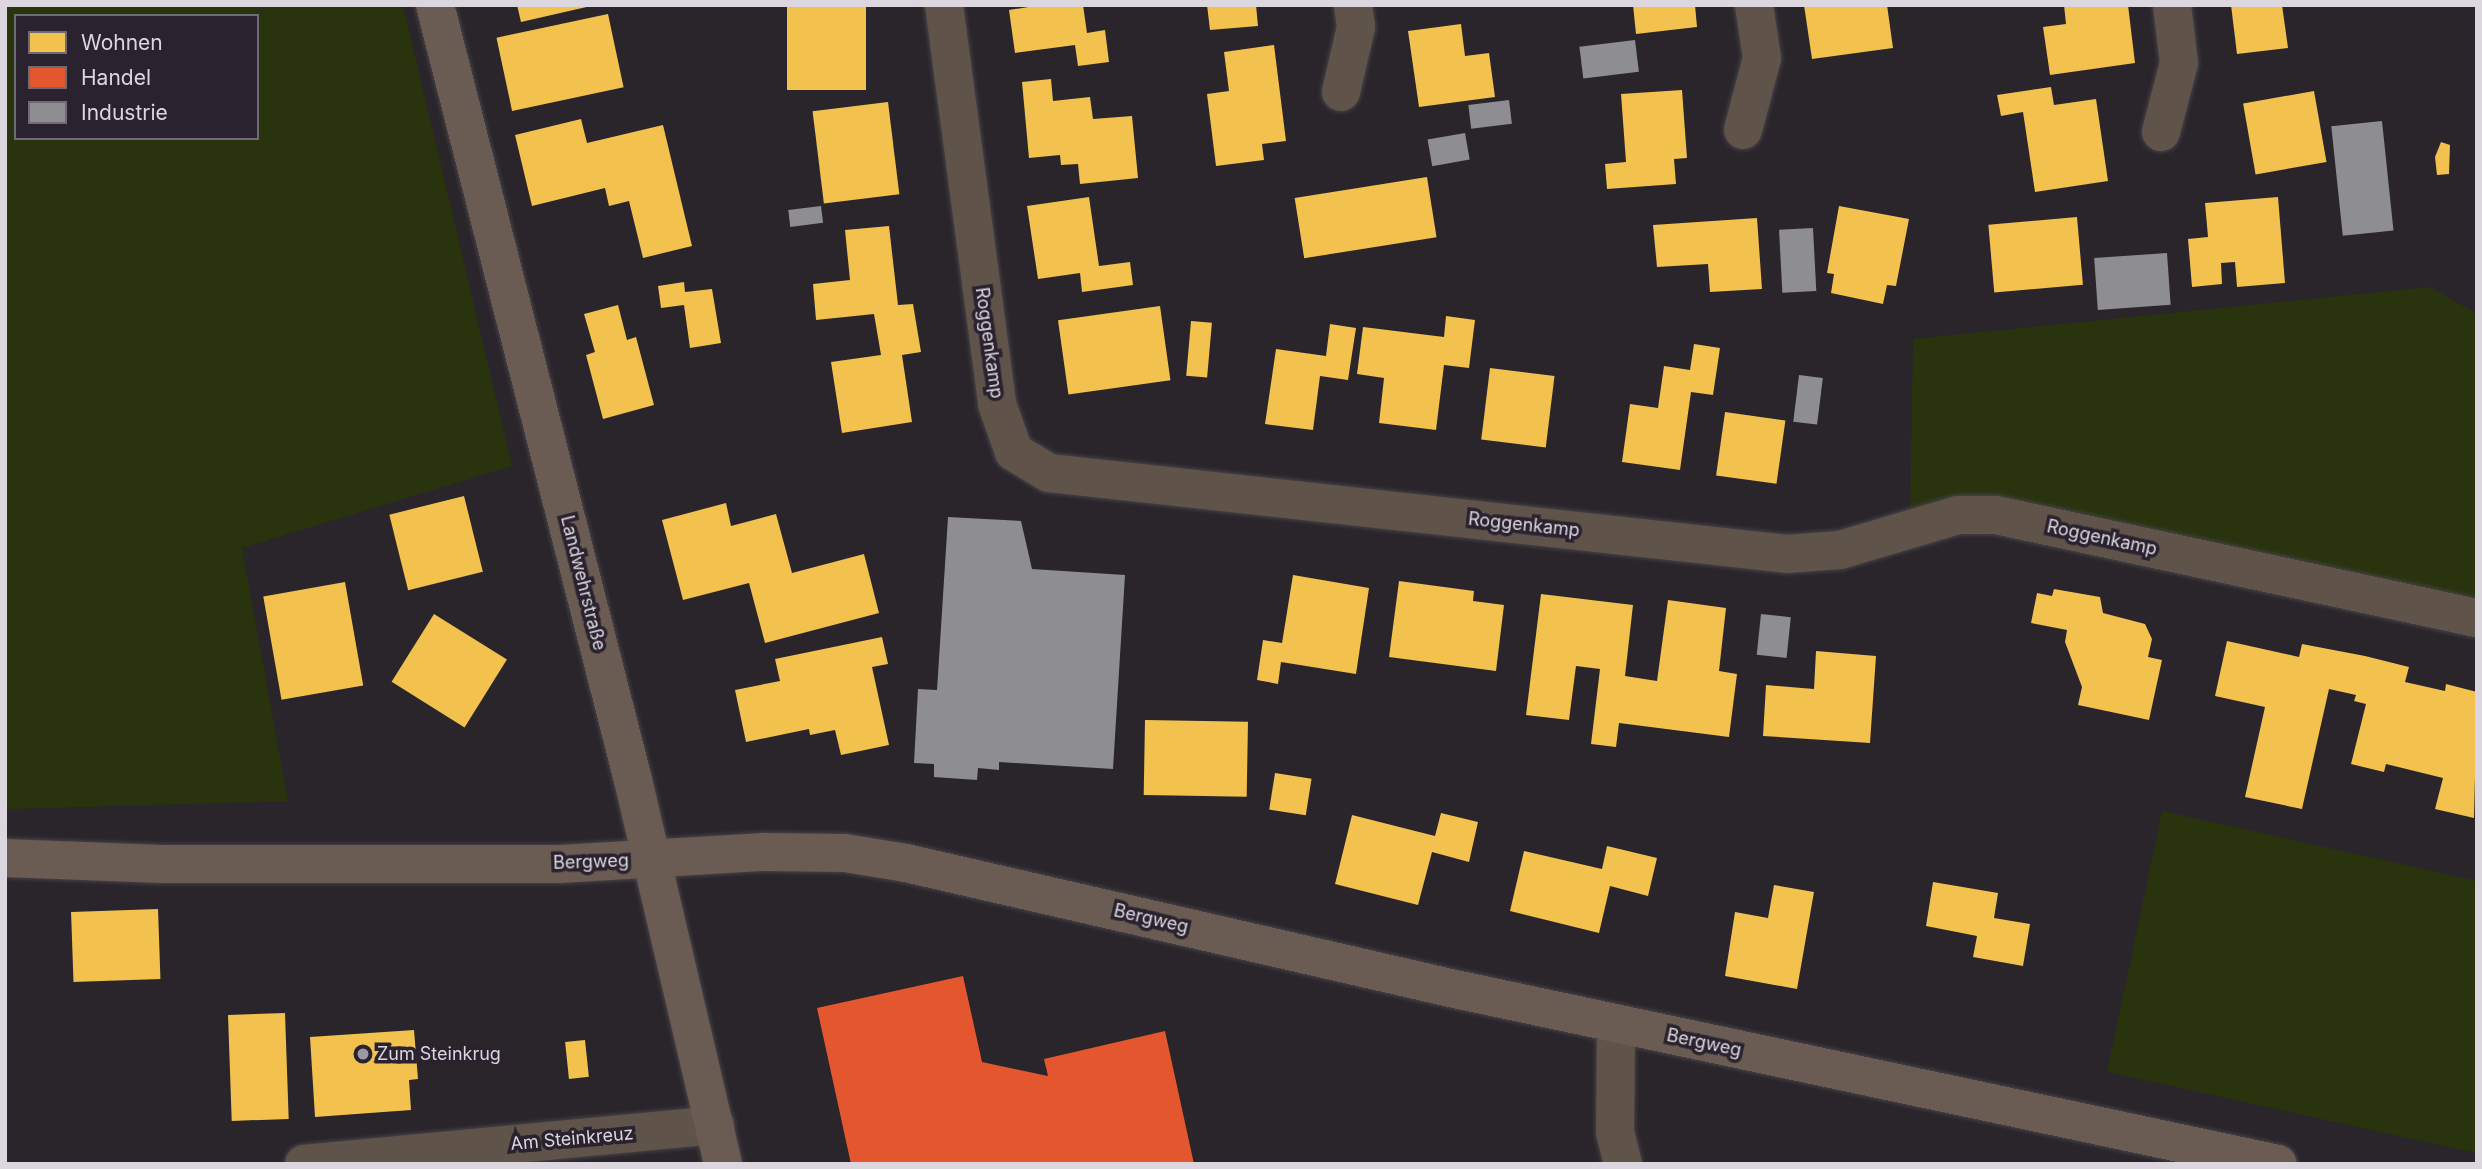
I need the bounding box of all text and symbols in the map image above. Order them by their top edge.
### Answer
legend [14,14,259,140]
text: Wohnen [81,30,163,55]
text: Handel [81,65,151,90]
text: Industrie [81,100,168,125]
street label: Roggenkamp [971,286,1007,400]
street label: Roggenkamp [1467,508,1581,542]
street label: Landwehrstraße [556,513,610,653]
street label: Roggenkamp [2045,516,2159,560]
street label: Bergweg [553,850,629,874]
street label: Bergweg [1112,900,1190,938]
street label: Bergweg [1665,1025,1743,1061]
place label: Zum Steinkrug [377,1043,501,1065]
marker: Zum Steinkrug [355,1046,371,1062]
street label: Am Steinkreuz [510,1123,634,1155]

